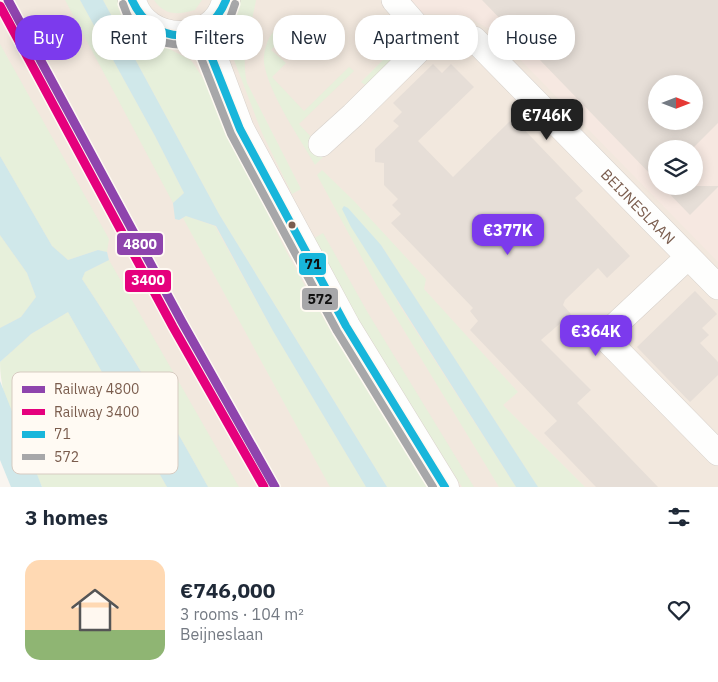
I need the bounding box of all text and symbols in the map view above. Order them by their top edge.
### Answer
chip: Buy [15,15,82,60]
chip: Rent [92,15,166,60]
chip: Filters [176,15,263,60]
chip: New [273,15,345,60]
chip: Apartment [355,15,478,60]
chip: House [488,15,575,60]
north arrow [648,75,702,130]
map controls [648,75,703,195]
pin: €746K [512,98,582,141]
text: €746K [522,105,572,125]
button: layers [648,140,703,195]
street label: BEIJNESLAAN [597,165,680,248]
pin: €377K [473,214,543,256]
unlabelled marker [287,220,297,230]
text: €377K [483,220,533,240]
line badge: 4800 [116,232,164,256]
text: 4800 [123,235,157,253]
line badge: 71 [298,252,327,276]
text: 71 [305,255,322,273]
line badge: 3400 [124,269,172,293]
text: 3400 [131,271,165,289]
line badge: 572 [301,287,339,311]
text: 572 [307,290,333,308]
pin: €364K [561,314,631,357]
text: €364K [571,321,621,341]
legend [12,372,178,474]
text: Railway 4800 [54,380,139,398]
text: Railway 3400 [54,403,139,421]
text: 71 [54,425,71,443]
text: 572 [54,448,79,466]
text: 3 homes [25,503,108,531]
icon: filters [665,503,693,531]
text: €746,000 [180,576,275,604]
icon: home [65,580,125,640]
icon: heart [665,596,693,624]
text: 3 rooms · 104 m² [180,604,304,624]
text: Beijneslaan [180,624,263,644]

